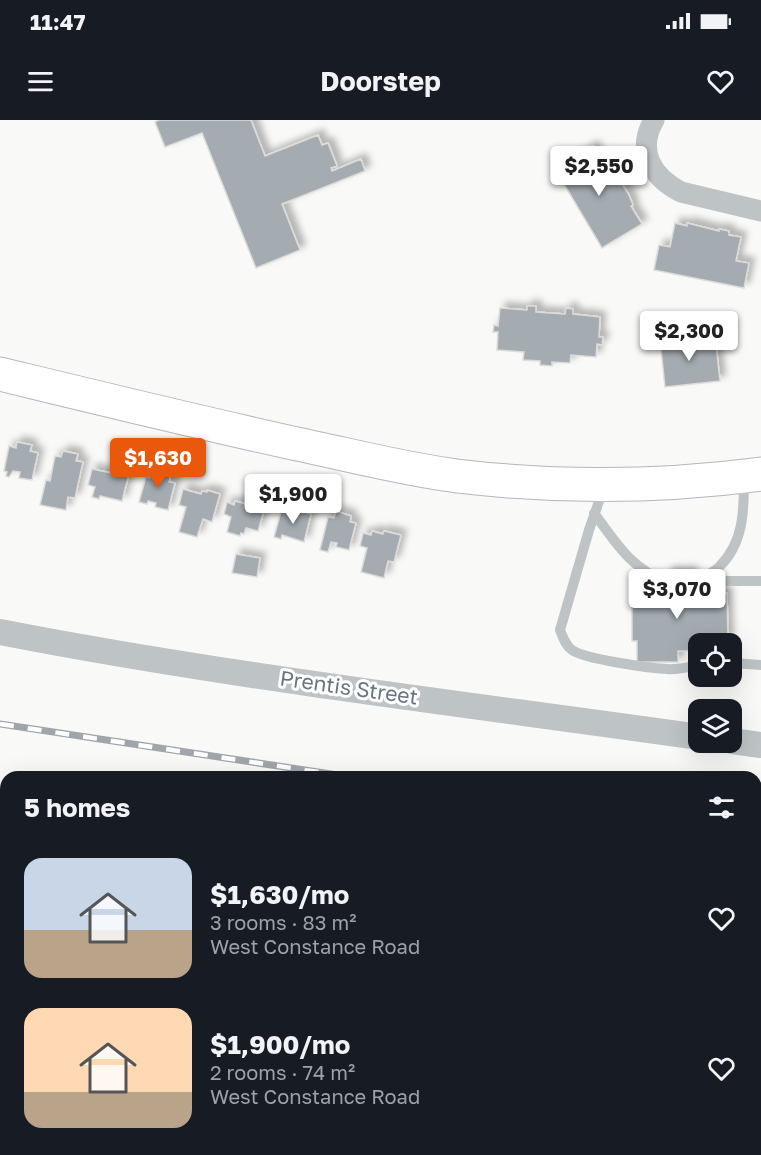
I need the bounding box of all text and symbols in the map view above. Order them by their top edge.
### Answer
text: 11:47 [30,8,85,35]
icon: menu [24,65,57,98]
text: Doorstep [320,65,441,97]
icon: heart [704,65,737,98]
pin: $2,550 [550,146,648,197]
text: $2,550 [564,153,634,177]
pin: $2,300 [640,311,738,362]
text: $2,300 [654,318,724,342]
pin: $1,630 [109,438,207,489]
text: $1,630 [124,445,192,469]
pin: $1,900 [244,474,342,525]
text: $1,900 [259,481,327,505]
pin: $3,070 [628,569,726,620]
text: $3,070 [643,576,711,600]
map controls [688,633,742,753]
button: locate [688,633,742,687]
street label: Prentis Street [278,664,420,710]
button: layers [688,699,742,753]
icon: filters [705,791,738,824]
text: 5 homes [24,792,130,823]
text: $1,630/mo [210,879,349,910]
icon: home [72,882,144,954]
icon: heart [705,902,738,935]
text: 3 rooms · 83 m² [210,910,356,934]
text: West Constance Road [210,934,420,958]
text: $1,900/mo [210,1029,350,1060]
icon: home [72,1032,144,1104]
icon: heart [705,1052,738,1085]
text: 2 rooms · 74 m² [210,1060,355,1084]
text: West Constance Road [210,1084,420,1108]

